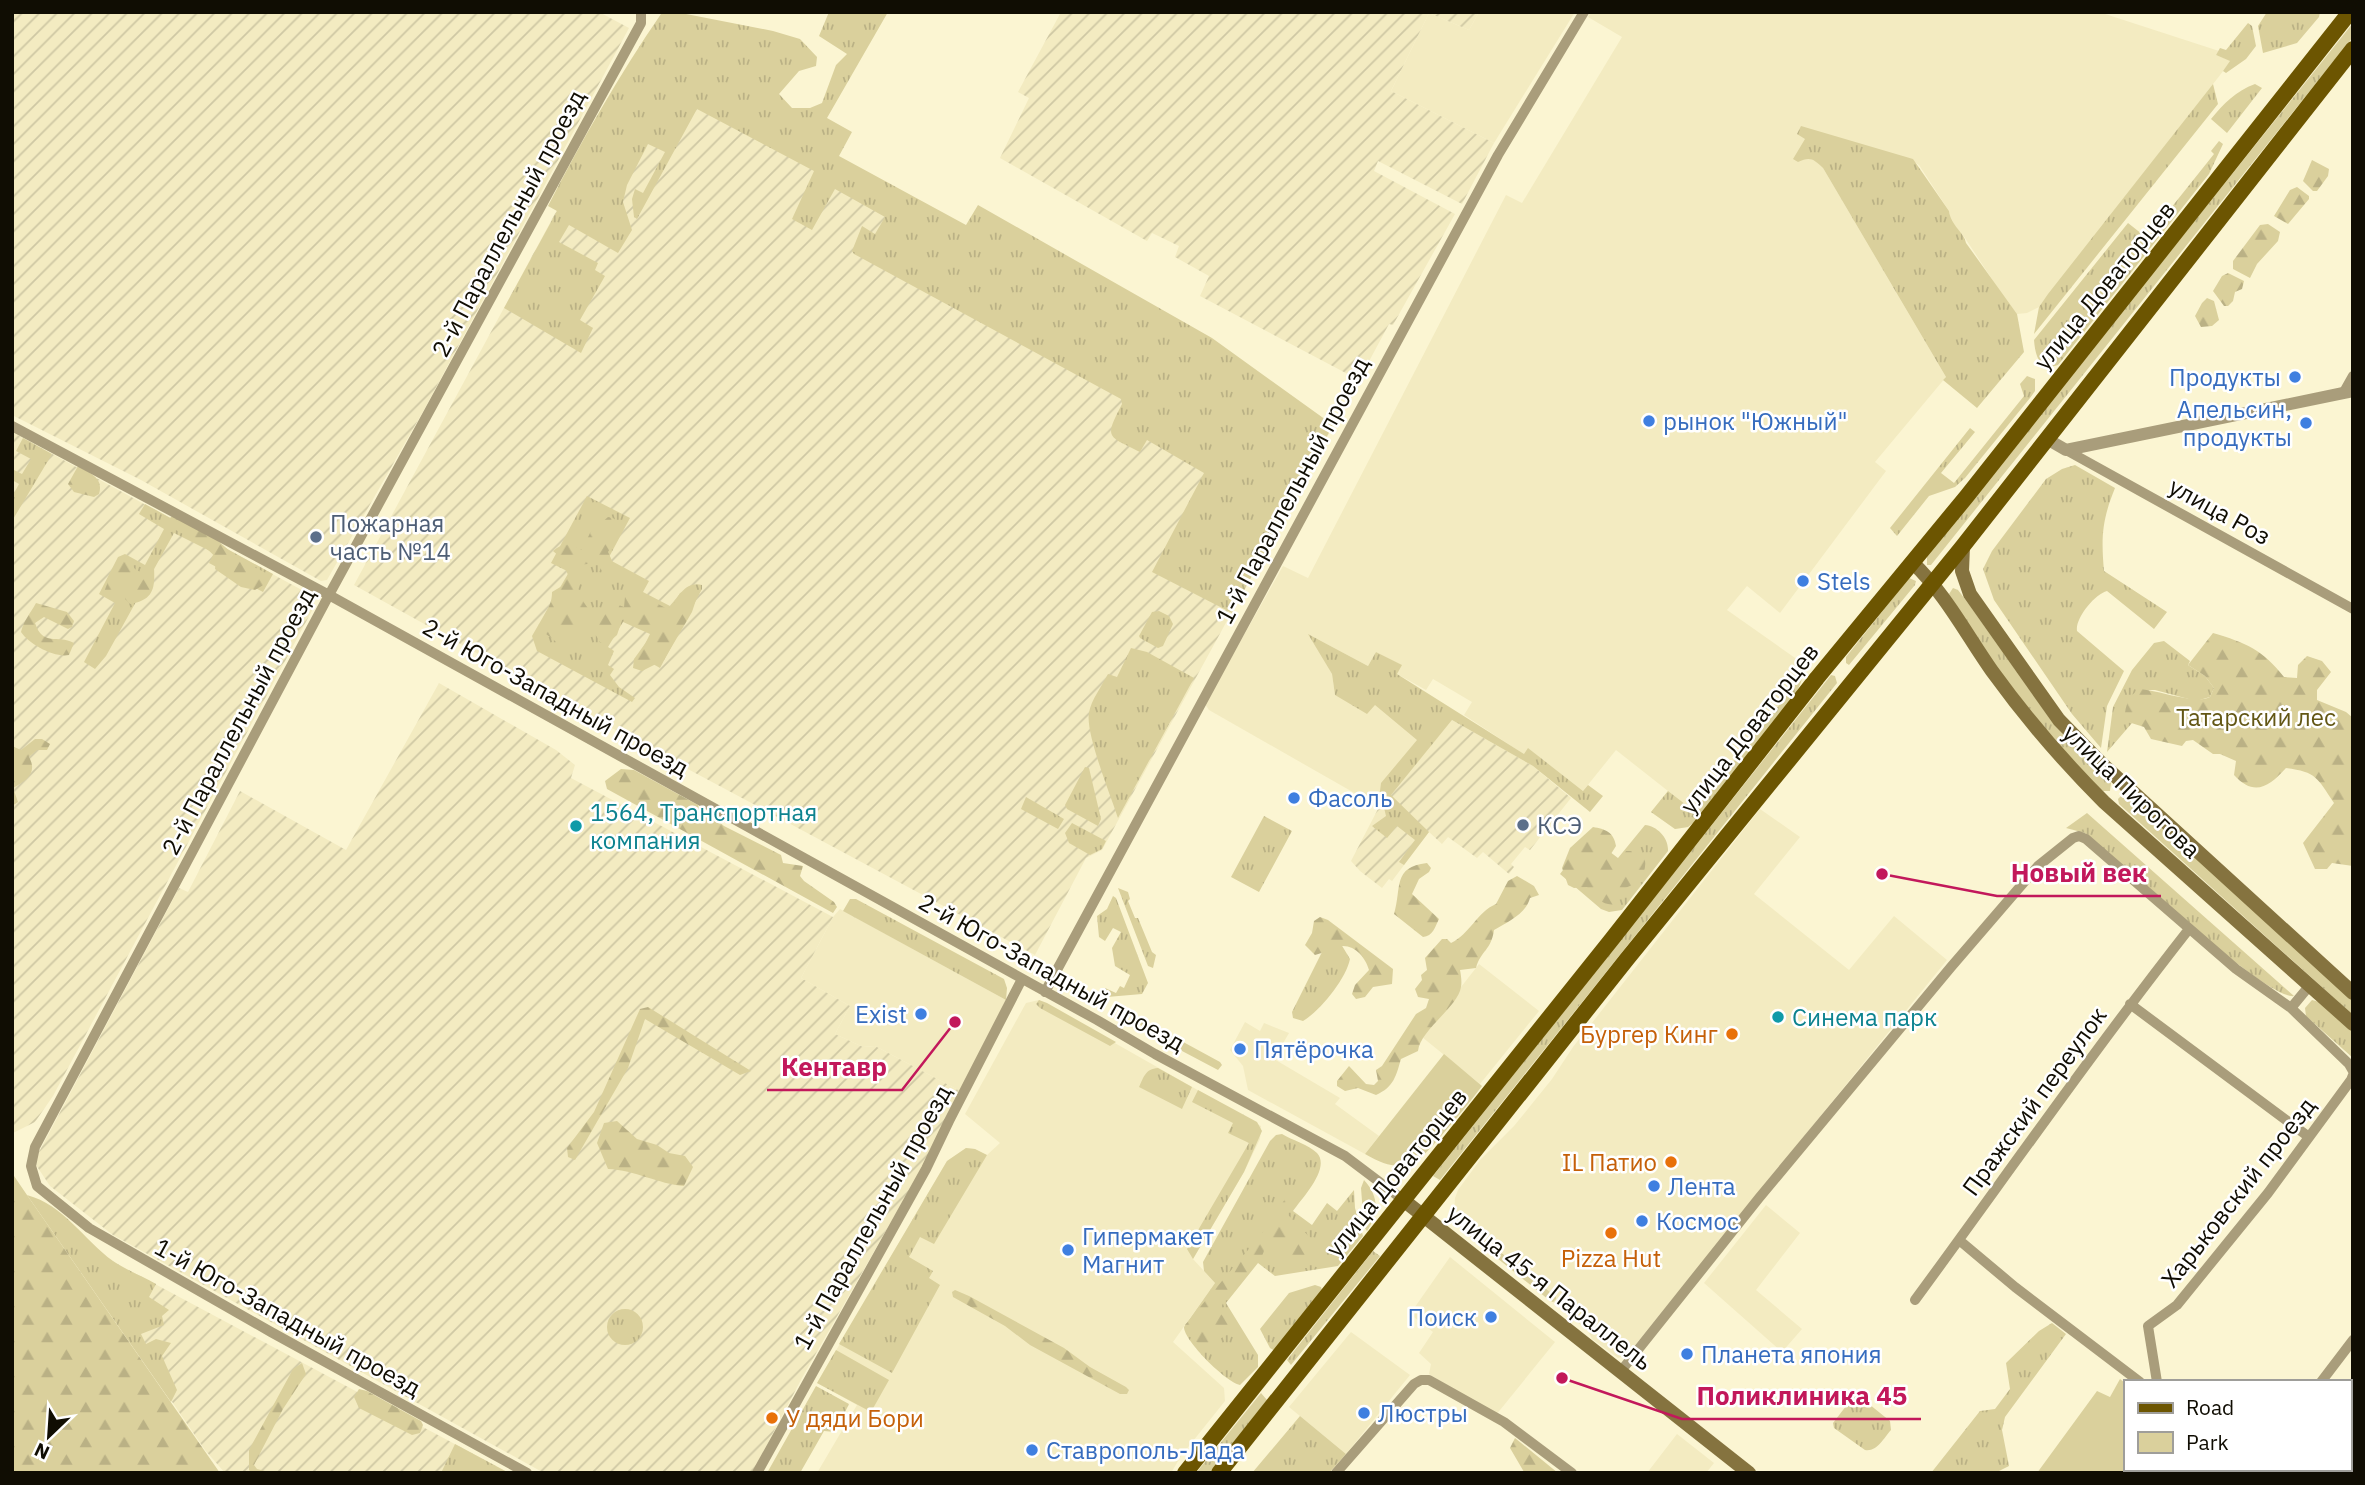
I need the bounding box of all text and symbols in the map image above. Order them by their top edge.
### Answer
street label: 2-й Параллельный проезд [424,84,592,362]
street label: улица Доваторцев [2026,194,2182,376]
street label: 1-й Параллельный проезд [1208,351,1376,629]
place label: Продукты [2169,361,2281,393]
marker: Продукты [2287,369,2303,385]
place label: Апельсин, продукты [2177,393,2292,453]
place label: рынок "Южный" [1663,405,1848,437]
marker: рынок "Южный" [1641,413,1657,429]
marker: Апельсин, продукты [2298,415,2314,431]
street label: улица Роз [2163,470,2277,552]
place label: Пожарная часть №14 [330,507,451,567]
marker: Пожарная часть №14 [308,529,324,545]
place label: Stels [1817,565,1871,597]
marker: Stels [1795,573,1811,589]
street label: 2-й Параллельный проезд [154,582,322,860]
street label: 2-й Юго-Западный проезд [417,610,695,784]
street label: улица Доваторцев [1672,636,1826,820]
park label: Татарский лес [2176,701,2336,733]
street label: улица Пирогова [2056,717,2208,865]
place label: Фасоль [1308,782,1392,814]
marker: Фасоль [1286,790,1302,806]
place label: 1564, Транспортная компания [590,796,817,856]
place label: КСЭ [1537,809,1582,841]
marker: КСЭ [1515,817,1531,833]
marker: 1564, Транспортная компания [568,818,584,834]
callout: Новый век [1997,849,2161,896]
text: Новый век [2011,855,2147,889]
street label: 2-й Юго-Западный проезд [913,885,1191,1059]
place label: Exist [855,998,907,1030]
street label: Пражский переулок [1955,1000,2113,1202]
place label: Синема парк [1792,1001,1937,1033]
marker: Exist [913,1006,929,1022]
marker: Синема парк [1770,1009,1786,1025]
place label: Бургер Кинг [1580,1018,1718,1050]
marker: Бургер Кинг [1724,1026,1740,1042]
place label: Пятёрочка [1254,1033,1374,1065]
marker: Пятёрочка [1232,1041,1248,1057]
callout: Кентавр [767,1043,902,1090]
text: Кентавр [781,1049,887,1083]
street label: 1-й Параллельный проезд [786,1079,958,1355]
street label: улица Доваторцев [1318,1081,1474,1263]
street label: Харьковский проезд [2154,1090,2322,1294]
place label: IL Патио [1562,1146,1657,1178]
marker: IL Патио [1663,1154,1679,1170]
place label: Лента [1668,1170,1736,1202]
marker: Лента [1646,1178,1662,1194]
street label: улица 45-я Параллель [1441,1197,1659,1377]
place label: Космос [1656,1205,1739,1237]
marker: Космос [1634,1213,1650,1229]
place label: Гипермакет Магнит [1082,1220,1214,1280]
marker: Pizza Hut [1603,1225,1619,1241]
street label: 1-й Юго-Западный проезд [149,1230,427,1404]
marker: Гипермакет Магнит [1060,1242,1076,1258]
place label: Pizza Hut [1561,1242,1661,1274]
place label: Поиск [1408,1301,1477,1333]
marker: Поиск [1483,1309,1499,1325]
place label: Планета япония [1701,1338,1882,1370]
marker: Планета япония [1679,1346,1695,1362]
callout: Поликлиника 45 [1682,1372,1921,1419]
text: Поликлиника 45 [1697,1378,1907,1412]
legend [2124,1380,2351,1471]
text: Road [2186,1393,2234,1421]
place label: Люстры [1378,1397,1468,1429]
north arrow [14,1401,84,1471]
place label: У дяди Бори [786,1402,924,1434]
marker: Люстры [1356,1405,1372,1421]
marker: У дяди Бори [764,1410,780,1426]
text: Park [2186,1428,2229,1456]
place label: Ставрополь-Лада [1046,1434,1245,1466]
text: N [31,1438,53,1465]
marker: Ставрополь-Лада [1024,1442,1040,1458]

